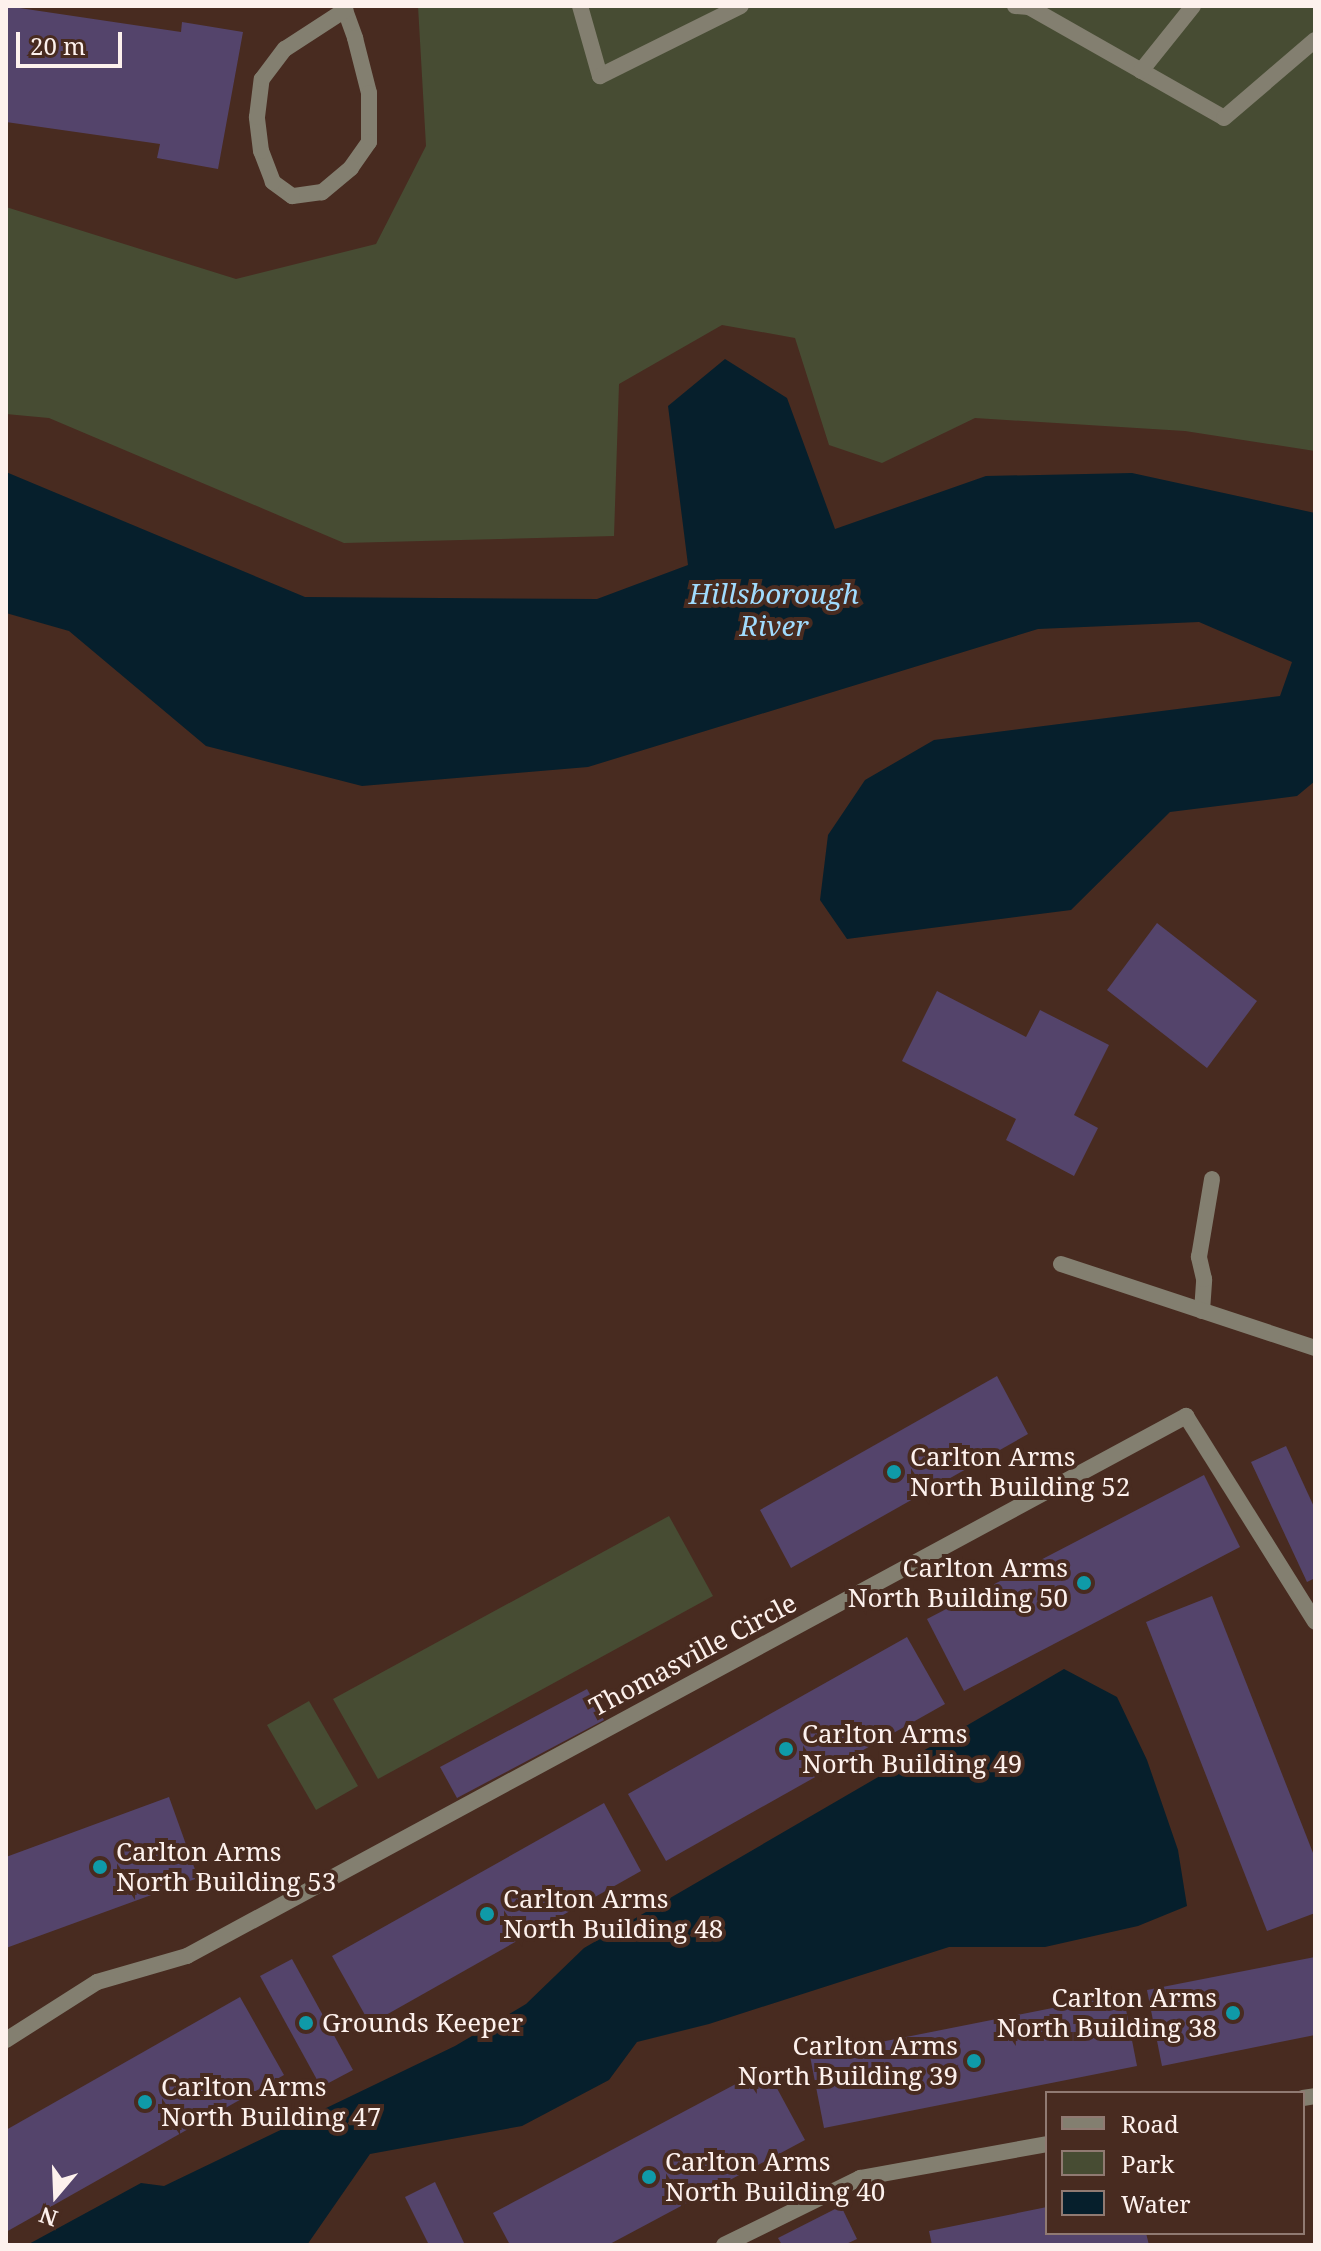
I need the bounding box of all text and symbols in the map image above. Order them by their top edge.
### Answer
scale bar [20,16,126,66]
text: 20 m [30,29,86,62]
water label: Hillsborough River [689,576,859,642]
place label: Carlton Arms North Building 52 [910,1441,1130,1502]
marker: Carlton Arms North Building 52 [885,1463,903,1481]
place label: Carlton Arms North Building 50 [848,1552,1068,1614]
marker: Carlton Arms North Building 50 [1075,1574,1093,1592]
street label: Thomasville Circle [584,1587,802,1723]
place label: Carlton Arms North Building 49 [802,1718,1022,1780]
marker: Carlton Arms North Building 49 [777,1740,795,1758]
place label: Carlton Arms North Building 53 [116,1836,336,1898]
marker: Carlton Arms North Building 53 [91,1858,109,1876]
place label: Carlton Arms North Building 48 [503,1883,723,1944]
marker: Carlton Arms North Building 48 [478,1905,496,1923]
place label: Carlton Arms North Building 38 [997,1982,1217,2044]
marker: Carlton Arms North Building 38 [1224,2004,1242,2022]
place label: Grounds Keeper [322,2007,523,2039]
marker: Grounds Keeper [297,2014,315,2032]
place label: Carlton Arms North Building 39 [738,2030,958,2092]
marker: Carlton Arms North Building 39 [965,2052,983,2070]
place label: Carlton Arms North Building 47 [161,2071,381,2132]
legend [1045,2091,1305,2235]
marker: Carlton Arms North Building 47 [136,2093,154,2111]
text: Road [1121,2107,1179,2140]
place label: Carlton Arms North Building 40 [665,2146,885,2208]
text: Park [1121,2147,1174,2180]
north arrow [16,2155,96,2235]
marker: Carlton Arms North Building 40 [640,2168,658,2186]
text: Water [1121,2187,1191,2220]
text: N [35,2201,61,2235]

